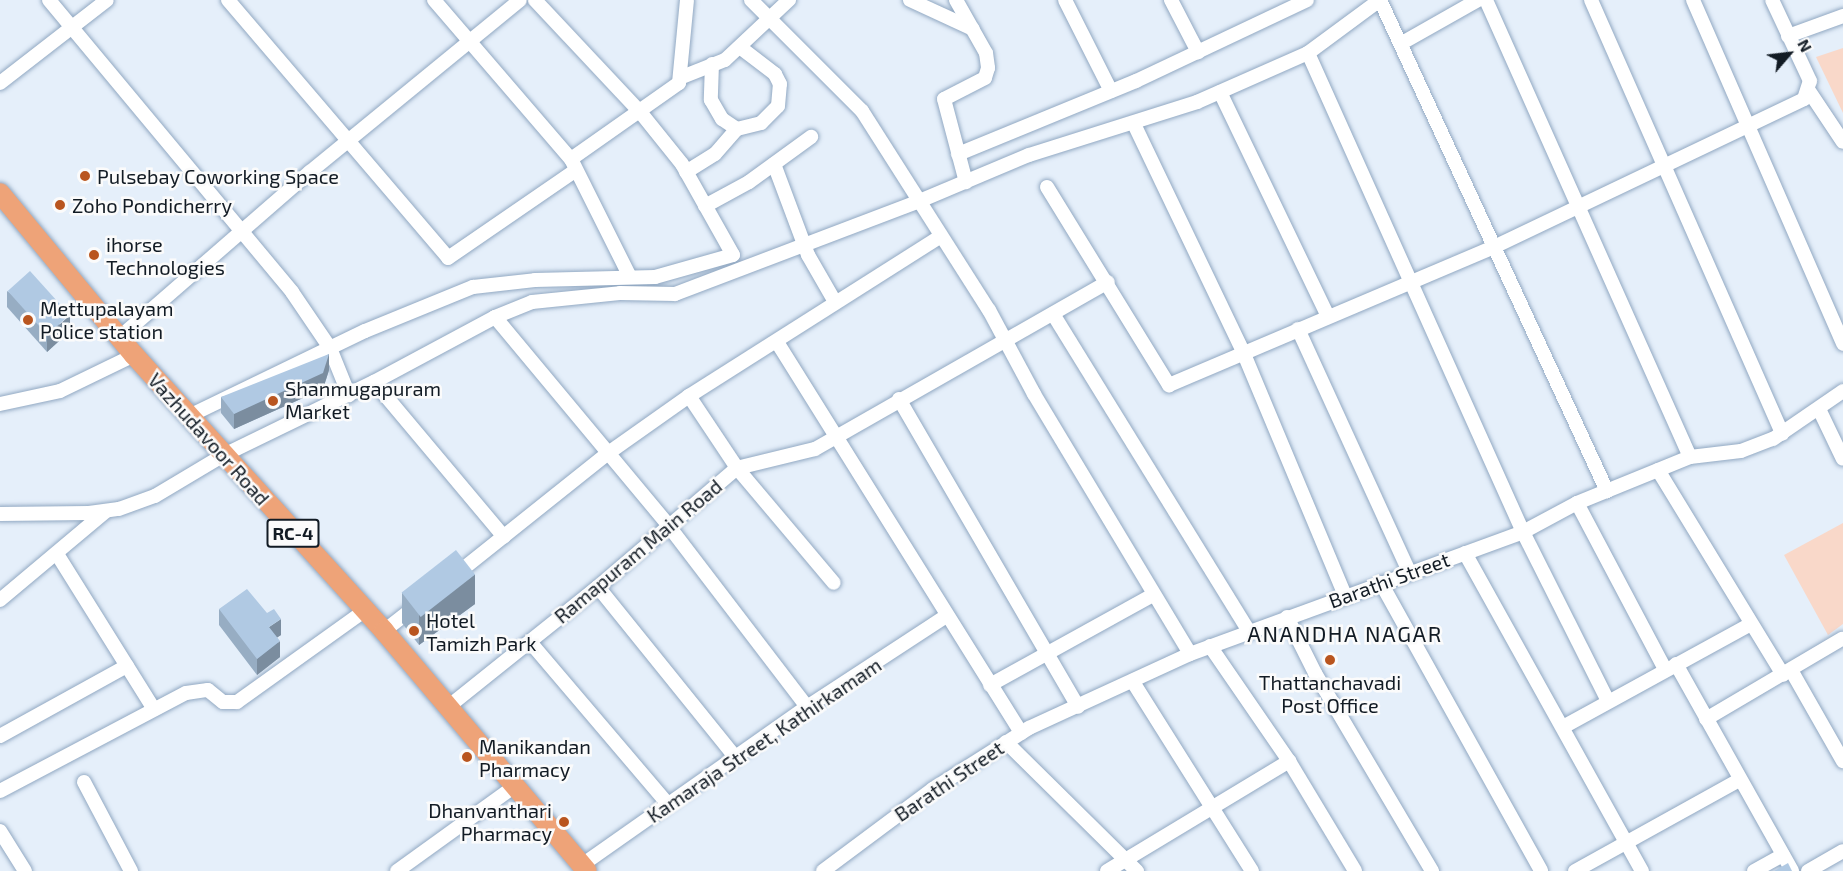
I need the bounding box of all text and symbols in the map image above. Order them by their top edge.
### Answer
north arrow [1759,24,1819,84]
text: N [1794,36,1816,55]
place label: Pulsebay Coworking Space [97,164,339,188]
marker: Pulsebay Coworking Space [78,169,92,183]
place label: Zoho Pondicherry [72,193,232,217]
marker: Zoho Pondicherry [53,198,67,212]
place label: ihorse Technologies [106,232,225,279]
marker: ihorse Technologies [87,248,101,262]
place label: Mettupalayam Police station [40,296,173,343]
marker: Mettupalayam Police station [21,313,35,327]
street label: Vazhudavoor Road [143,368,275,510]
place label: Shanmugapuram Market [285,377,441,424]
marker: Shanmugapuram Market [266,394,280,408]
street label: Ramapuram Main Road [549,474,727,628]
road number: RC-4 [266,518,320,548]
street label: Barathi Street [1325,547,1453,613]
place label: Hotel Tamizh Park [426,608,536,655]
district label: ANANDHA NAGAR [1247,621,1443,647]
marker: Hotel Tamizh Park [407,624,421,638]
street label: Kamaraja Street, Kathirkamam [642,652,886,828]
marker: Thattanchavadi Post Office [1323,653,1337,667]
place label: Thattanchavadi Post Office [1259,670,1401,717]
place label: Manikandan Pharmacy [479,734,591,781]
street label: Barathi Street [890,736,1008,826]
marker: Manikandan Pharmacy [460,750,474,764]
place label: Dhanvanthari Pharmacy [428,798,552,845]
marker: Dhanvanthari Pharmacy [557,815,571,829]

